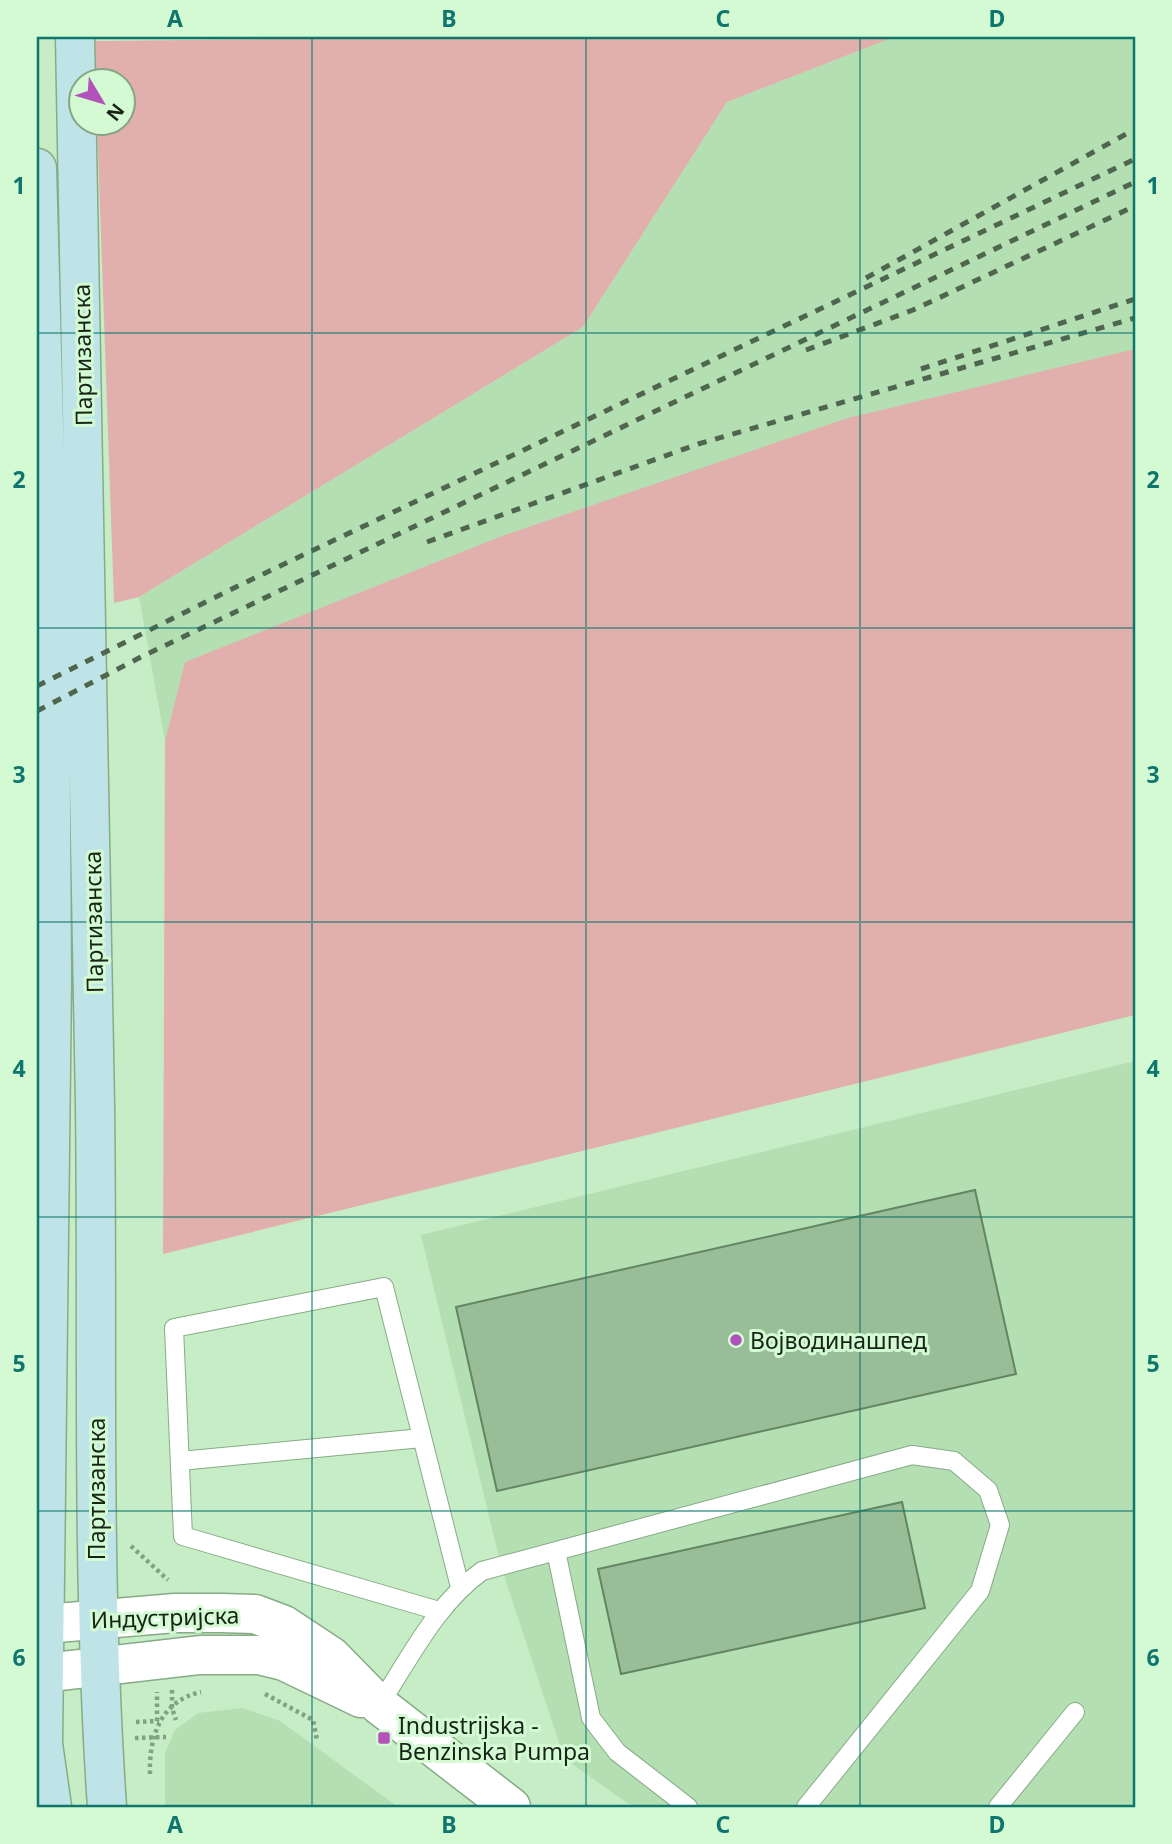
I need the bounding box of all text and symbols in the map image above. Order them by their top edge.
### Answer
text: A [167,2,183,34]
text: B [441,2,457,34]
text: C [716,2,731,34]
text: D [989,2,1005,34]
north arrow [66,66,136,136]
text: N [100,98,130,127]
text: 1 [12,169,26,201]
text: 1 [1146,169,1160,201]
street label: Партизанска [65,284,99,426]
text: 2 [12,463,26,495]
text: 2 [1146,463,1160,495]
text: 3 [12,758,26,790]
text: 3 [1146,758,1160,790]
street label: Партизанска [76,851,110,993]
text: 4 [12,1052,26,1084]
text: 4 [1146,1052,1160,1084]
place label: Војводинашпед [750,1324,927,1356]
marker: Војводинашпед [728,1332,744,1348]
text: 5 [12,1347,26,1379]
text: 5 [1146,1347,1160,1379]
street label: Партизанска [80,1418,112,1560]
street label: Индустријска [90,1598,240,1636]
text: 6 [12,1641,26,1673]
text: 6 [1146,1641,1160,1673]
place label: Industrijska - Benzinska Pumpa [398,1709,590,1767]
marker: Industrijska - Benzinska Pumpa [376,1730,392,1746]
text: A [167,1808,183,1840]
text: B [441,1808,457,1840]
text: C [716,1808,731,1840]
text: D [989,1808,1005,1840]

